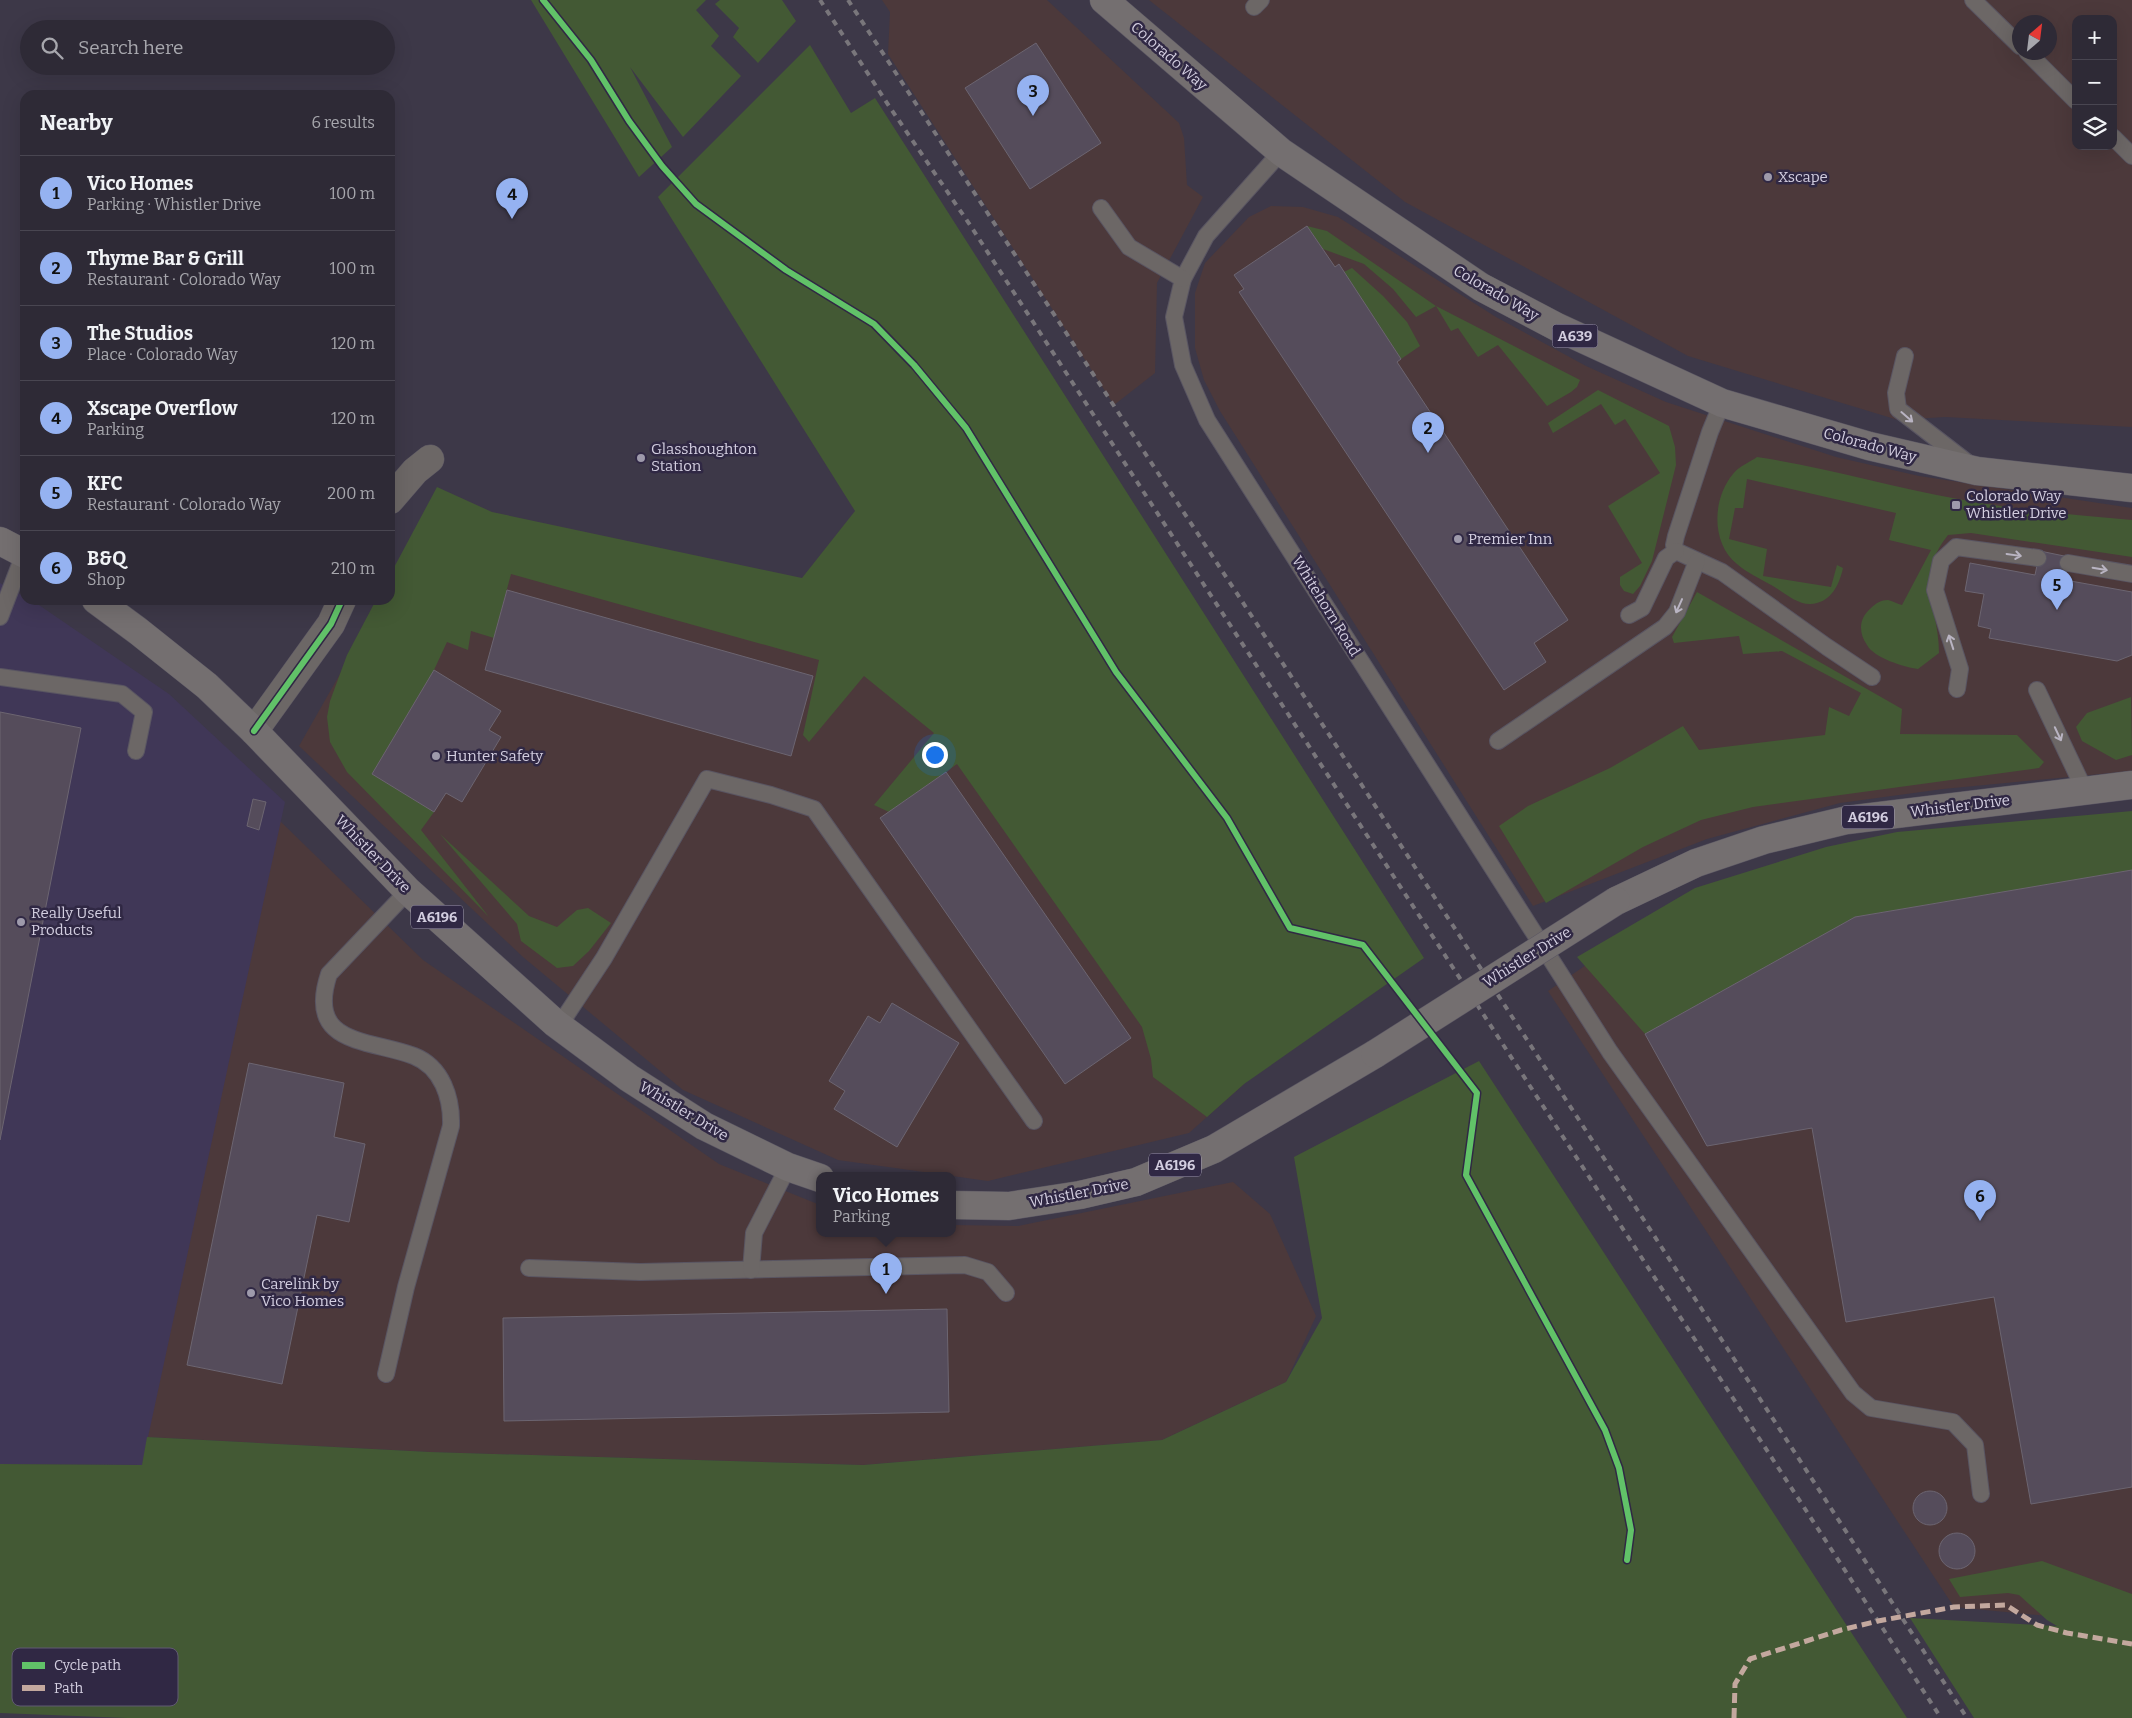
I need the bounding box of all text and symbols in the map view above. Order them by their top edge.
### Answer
north arrow [2012,15,2057,60]
map controls [2072,15,2117,150]
button: + [2072,15,2117,60]
street label: Colorado Way [1127,18,1211,94]
search box [20,20,395,75]
icon: search [38,34,66,62]
text: Search here [78,36,183,59]
button: − [2072,60,2117,105]
pin: 3 [1017,75,1049,116]
button: layers [2072,105,2117,150]
text: Nearby [40,110,113,136]
text: 6 results [312,113,375,132]
place label: Xscape [1778,168,1828,186]
marker: Xscape [1762,171,1774,183]
text: Vico Homes [87,172,193,195]
pin: 4 [496,178,528,219]
text: 1 [53,184,59,203]
text: 100 m [330,184,375,203]
text: Parking · Whistler Drive [87,195,261,214]
text: Thyme Bar & Grill [87,247,244,270]
text: 2 [51,259,61,278]
text: 100 m [330,259,375,278]
street label: Colorado Way [1450,261,1542,325]
text: Restaurant · Colorado Way [87,270,281,289]
text: The Studios [87,322,193,345]
road number: A639 [1552,324,1598,348]
text: 3 [51,334,61,353]
text: 120 m [331,334,375,353]
text: Place · Colorado Way [87,345,238,364]
text: Xscape Overflow [87,397,237,420]
text: 4 [51,409,61,428]
text: 120 m [331,409,375,428]
one-way arrow [1900,411,1913,422]
pin: 2 [1412,412,1444,453]
text: Parking [87,420,144,439]
street label: Colorado Way [1822,424,1919,466]
place label: Glasshoughton Station [651,440,757,475]
marker: Glasshoughton Station [635,452,647,464]
text: KFC [87,472,122,495]
text: 5 [52,484,60,503]
text: 200 m [327,484,375,503]
place label: Colorado Way Whistler Drive [1966,487,2067,522]
text: Restaurant · Colorado Way [87,495,281,514]
marker: Colorado Way Whistler Drive [1950,499,1962,511]
place label: Premier Inn [1468,530,1553,548]
marker: Premier Inn [1452,533,1464,545]
text: B&Q [87,547,126,570]
one-way arrow [2005,550,2021,560]
street label: Whitehorn Road [1288,553,1364,659]
text: 6 [51,559,61,578]
text: 210 m [331,559,375,578]
one-way arrow [2092,564,2108,574]
pin: 5 [2041,569,2073,610]
text: Shop [87,570,125,589]
one-way arrow [1673,598,1683,613]
one-way arrow [1946,634,1955,650]
one-way arrow [2054,726,2063,741]
your location [922,742,948,768]
place label: Hunter Safety [446,747,543,765]
marker: Hunter Safety [430,750,442,762]
street label: Whistler Drive [1909,791,2011,821]
road number: A6196 [1842,806,1894,829]
street label: Whistler Drive [332,812,414,896]
place label: Really Useful Products [31,904,121,939]
road number: A6196 [411,906,463,929]
marker: Really Useful Products [15,916,27,928]
street label: Whistler Drive [1480,923,1574,991]
street label: Whistler Drive [636,1077,732,1145]
road number: A6196 [1149,1154,1201,1176]
popup [816,1172,956,1237]
street label: Whistler Drive [1028,1175,1130,1211]
pin: 6 [1964,1180,1996,1221]
text: Vico Homes [833,1184,939,1207]
text: Parking [833,1207,890,1226]
pin: 1 [870,1253,902,1294]
place label: Carelink by Vico Homes [261,1275,344,1310]
marker: Carelink by Vico Homes [245,1287,257,1299]
legend [12,1648,178,1706]
text: Cycle path [54,1657,121,1674]
text: Path [54,1680,84,1697]

